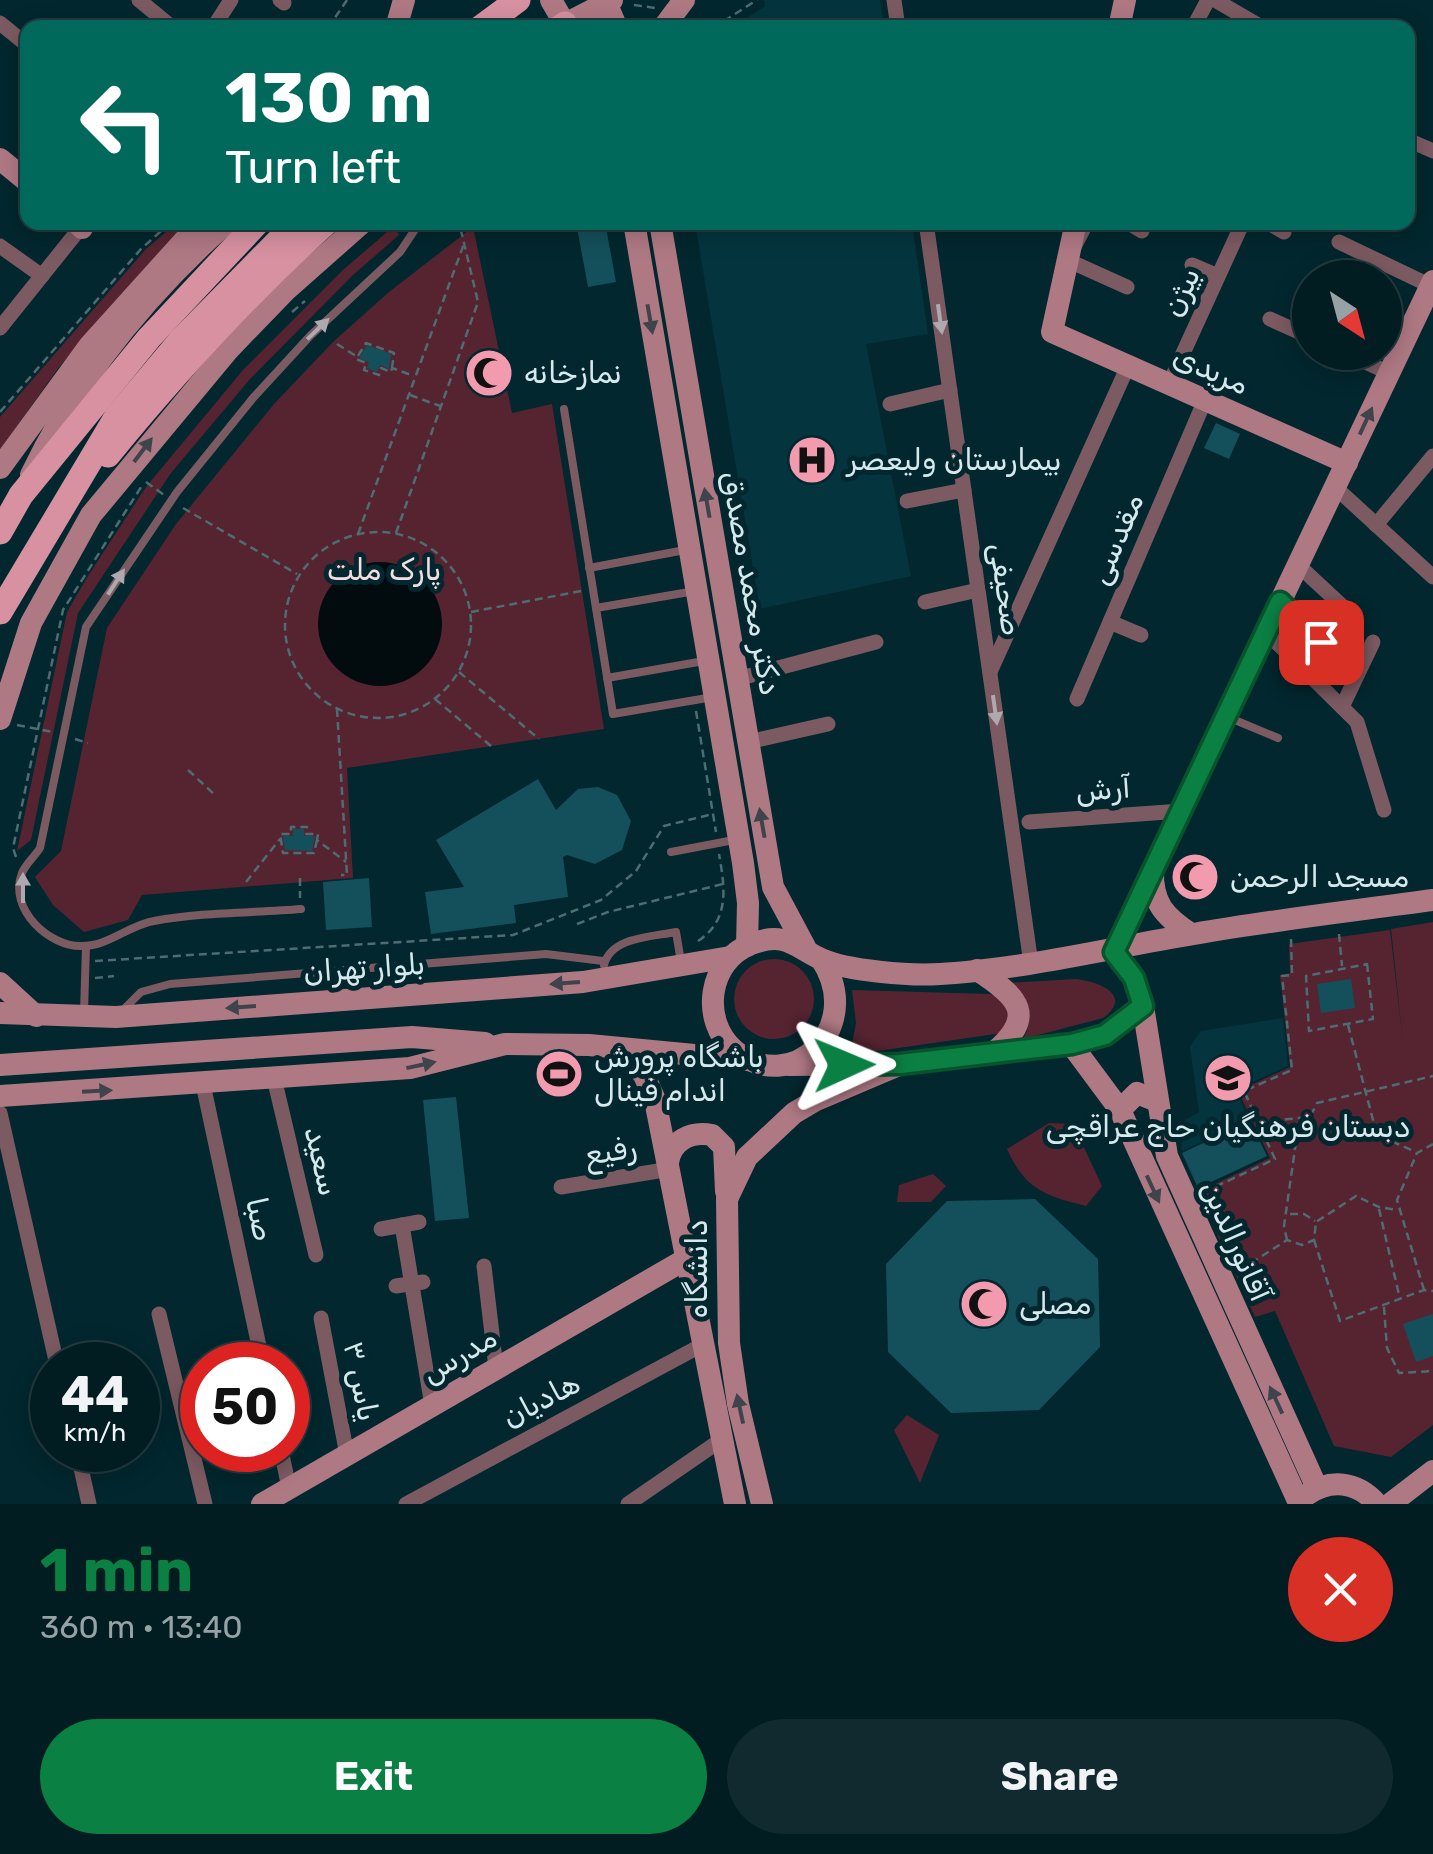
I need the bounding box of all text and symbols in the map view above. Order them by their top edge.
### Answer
text: 130 m [225,57,433,140]
icon: left [60,60,190,190]
text: Turn left [225,141,401,194]
north arrow [1292,260,1402,370]
map controls [1292,260,1402,370]
street label: بیژن [1154,262,1208,322]
one-way arrow [643,303,658,335]
one-way arrow [932,304,948,335]
one-way arrow [305,318,329,341]
street label: مریدی [1168,337,1254,403]
mosque icon: نمازخانه [463,347,515,399]
place label: نمازخانه [524,355,622,391]
one-way arrow [1358,406,1375,435]
hospital icon: بیمارستان ولیعصر [786,434,838,486]
one-way arrow [132,437,153,463]
place label: بیمارستان ولیعصر [845,442,1061,478]
street label: دکتر محمد مصدق [714,468,788,698]
one-way arrow [699,487,714,518]
street label: مقدسی [1081,488,1151,590]
street label: صحیفی [982,540,1030,638]
park label: پارک ملت [327,552,441,590]
one-way arrow [106,569,124,596]
pin [1279,600,1364,685]
icon: arrive [1294,615,1349,670]
one-way arrow [987,695,1003,726]
street label: آرش [1074,769,1132,809]
one-way arrow [754,807,769,839]
mosque icon: مسجد الرحمن [1169,851,1221,903]
place label: مسجد الرحمن [1230,859,1409,895]
one-way arrow [15,872,31,903]
street label: بلوار تهران [302,946,426,990]
one-way arrow [548,976,580,992]
one-way arrow [224,1000,256,1016]
position arrow [792,1013,896,1117]
place label: باشگاه پرورش اندام فینال [594,1039,764,1110]
sports icon: باشگاه پرورش اندام فینال [533,1048,585,1100]
school or university icon: دبستان فرهنگیان حاج عراقچی [1202,1052,1254,1104]
one-way arrow [406,1056,437,1072]
one-way arrow [82,1083,114,1099]
place label: دبستان فرهنگیان حاج عراقچی [1046,1109,1410,1147]
street label: سعید [297,1123,347,1199]
street label: رفیع [583,1129,640,1176]
one-way arrow [1145,1175,1162,1204]
street label: آقانورالدین [1193,1175,1279,1307]
street label: صبا [238,1194,282,1244]
street label: دانشگاه [679,1220,715,1318]
mosque icon: مصلی [958,1278,1010,1330]
place label: مصلی [1019,1286,1091,1322]
street label: مدرس [415,1319,503,1391]
street label: یاس ۳ [336,1338,386,1424]
speed limit sign: 50 [180,1342,310,1472]
text: 44 [61,1365,129,1425]
street label: هادیان [496,1365,586,1435]
one-way arrow [1268,1385,1284,1415]
one-way arrow [732,1393,748,1424]
text: km/h [64,1418,126,1447]
text: 1 min [40,1535,193,1606]
button: close [1288,1537,1393,1642]
text: 360 m · 13:40 [40,1608,243,1646]
button: Exit [40,1719,707,1834]
button: Share [727,1719,1393,1834]

